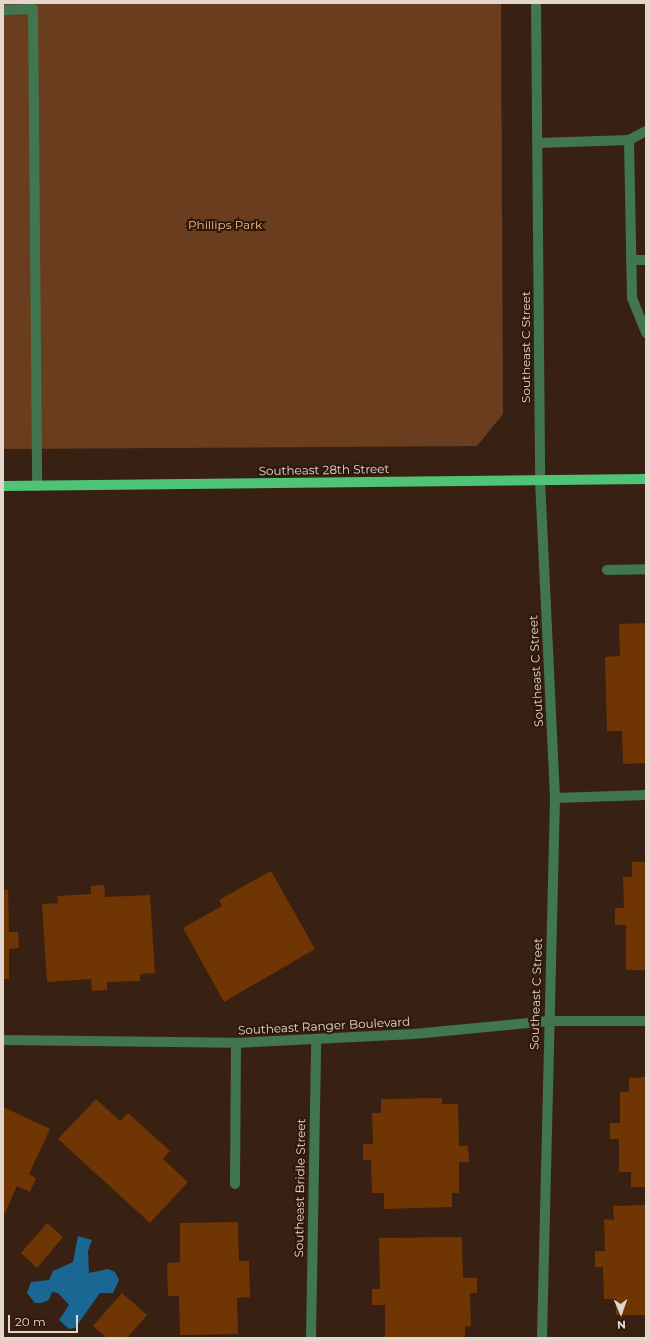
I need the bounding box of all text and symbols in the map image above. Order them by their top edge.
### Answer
park label: Phillips Park [188,218,262,232]
street label: Southeast C Street [519,291,533,403]
street label: Southeast 28th Street [258,462,390,478]
street label: Southeast C Street [526,615,546,727]
street label: Southeast C Street [527,938,545,1050]
street label: Southeast Ranger Boulevard [238,1014,410,1038]
street label: Southeast Bridle Street [292,1118,308,1258]
north arrow [601,1293,641,1333]
scale bar [10,1307,80,1333]
text: 20 m [15,1314,46,1329]
text: N [617,1318,626,1332]

